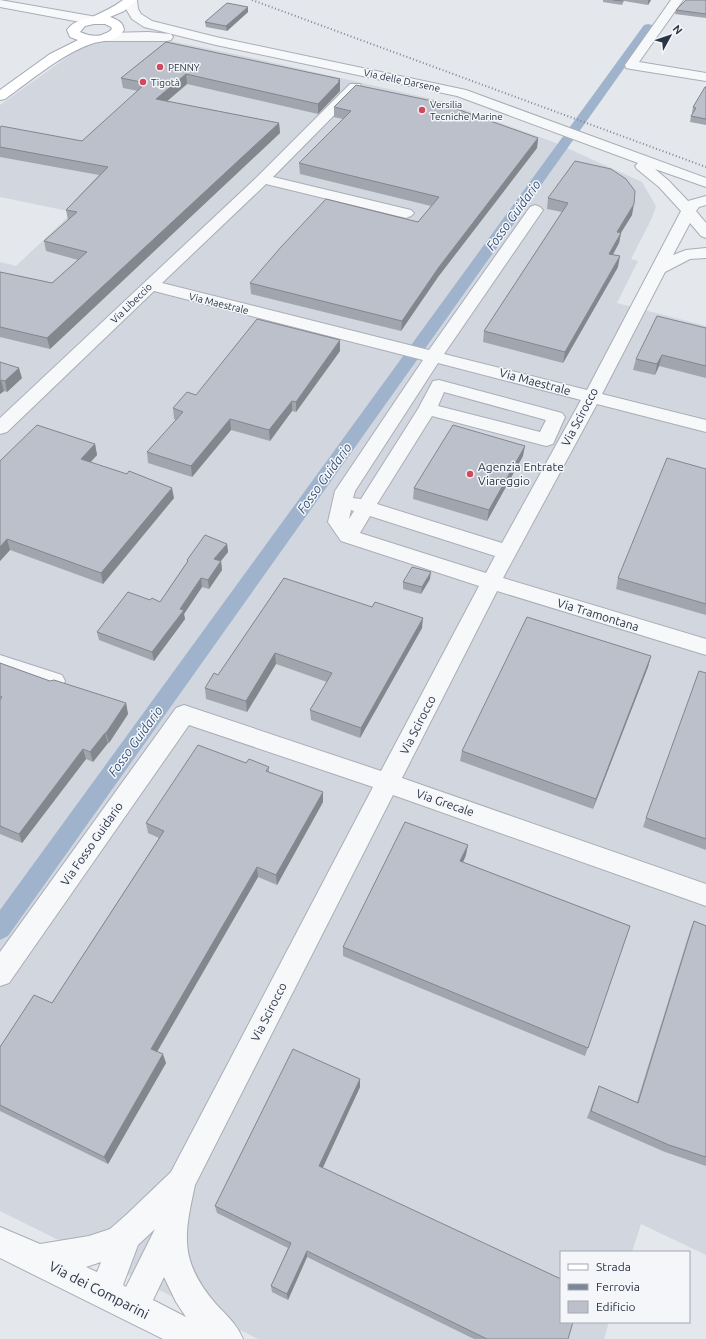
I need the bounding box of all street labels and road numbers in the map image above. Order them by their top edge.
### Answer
street label: Via delle Darsene [363,67,441,94]
street label: Via Libeccio [108,281,154,326]
street label: Via Maestrale [188,291,250,316]
street label: Via Maestrale [498,366,572,397]
street label: Via Scirocco [559,385,600,448]
street label: Via Tramontana [556,596,641,633]
street label: Via Scirocco [397,693,438,756]
street label: Via Grecale [414,787,476,819]
street label: Via Fosso Guidario [58,800,125,888]
street label: Via Scirocco [248,980,289,1043]
street label: Via dei Comparini [46,1258,152,1322]

